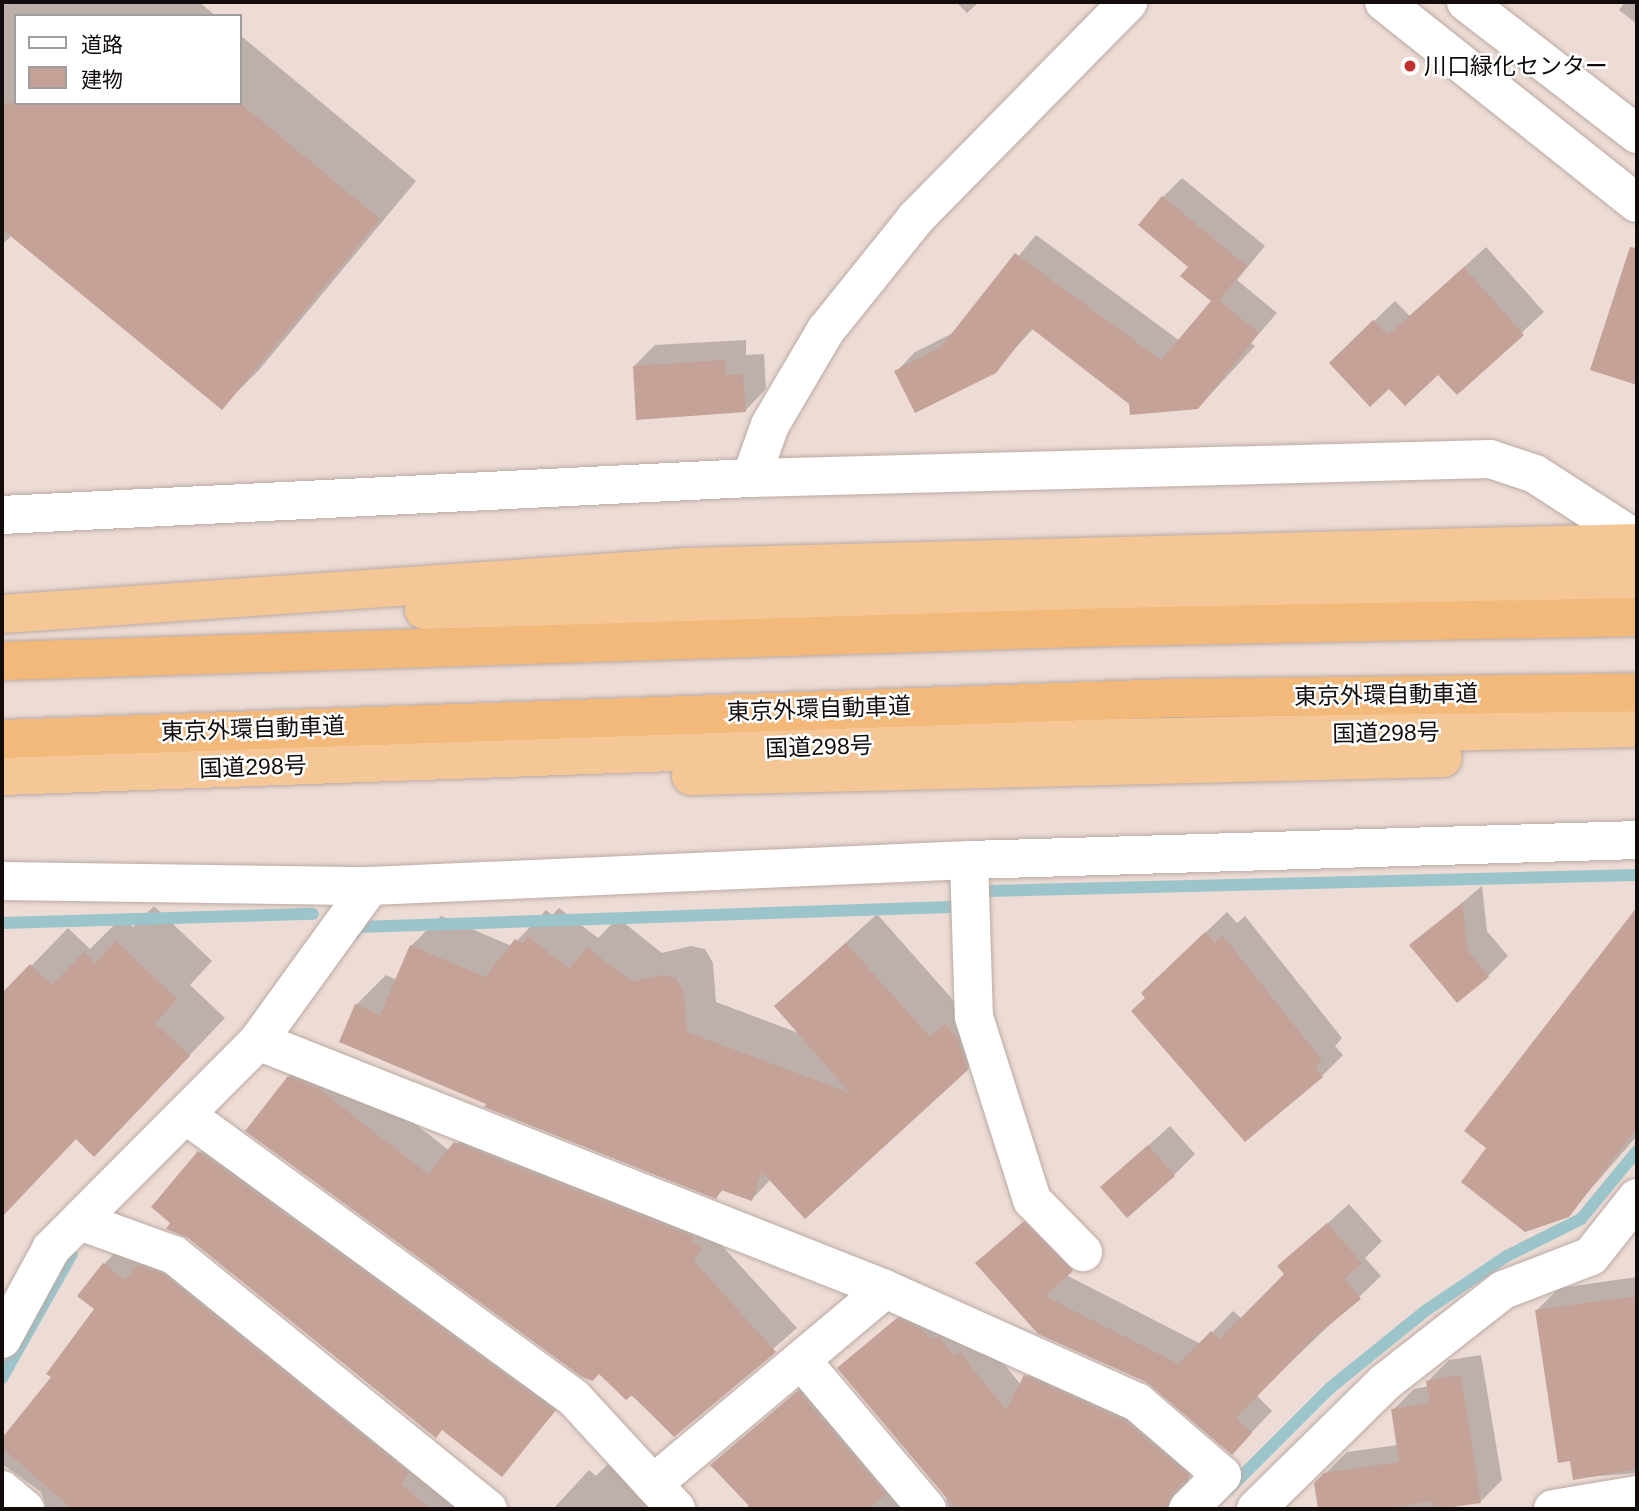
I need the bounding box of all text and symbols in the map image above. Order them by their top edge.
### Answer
legend [14,14,242,105]
text: 道路 [81,33,123,56]
place label: 川口緑化センター [1424,52,1608,80]
marker: 川口緑化センター [1402,58,1418,74]
text: 建物 [81,68,123,91]
street label: 東京外環自動車道 [1294,680,1478,710]
street label: 東京外環自動車道 [727,692,911,726]
street label: 東京外環自動車道 [161,712,345,746]
street label: 国道298号 [1332,718,1440,748]
street label: 国道298号 [765,731,873,763]
street label: 国道298号 [199,751,307,783]

